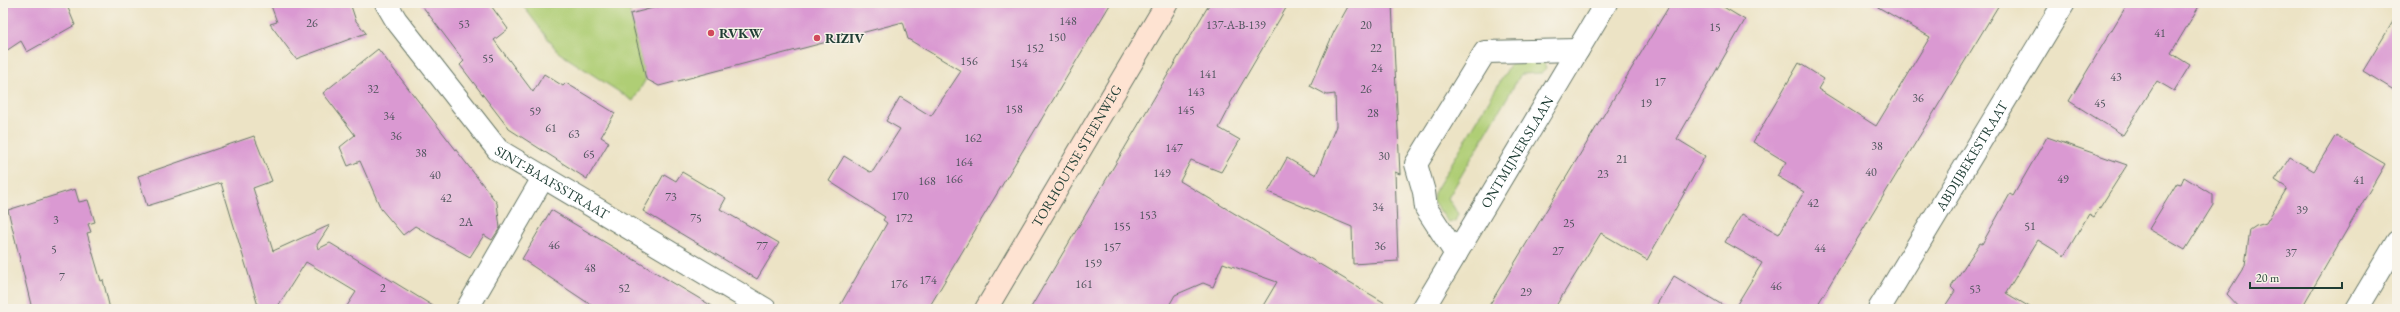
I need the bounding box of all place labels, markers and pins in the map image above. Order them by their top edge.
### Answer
place label: RVKW [719,24,764,42]
marker: RVKW [706,28,716,38]
place label: RIZIV [825,29,864,47]
marker: RIZIV [812,33,822,43]

